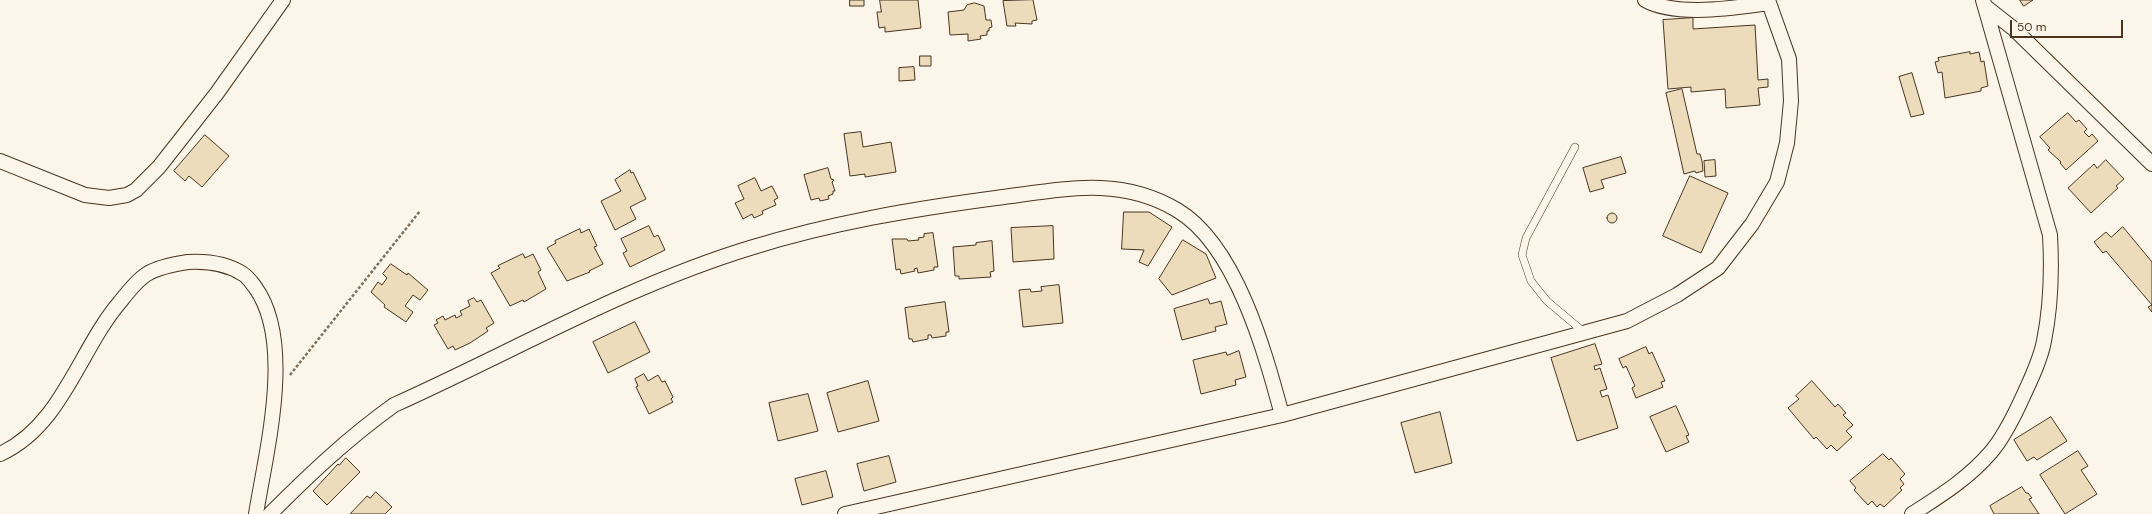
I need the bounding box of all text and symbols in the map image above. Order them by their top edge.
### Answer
scale bar [2012,12,2125,38]
text: 50 m [2017,19,2046,35]

